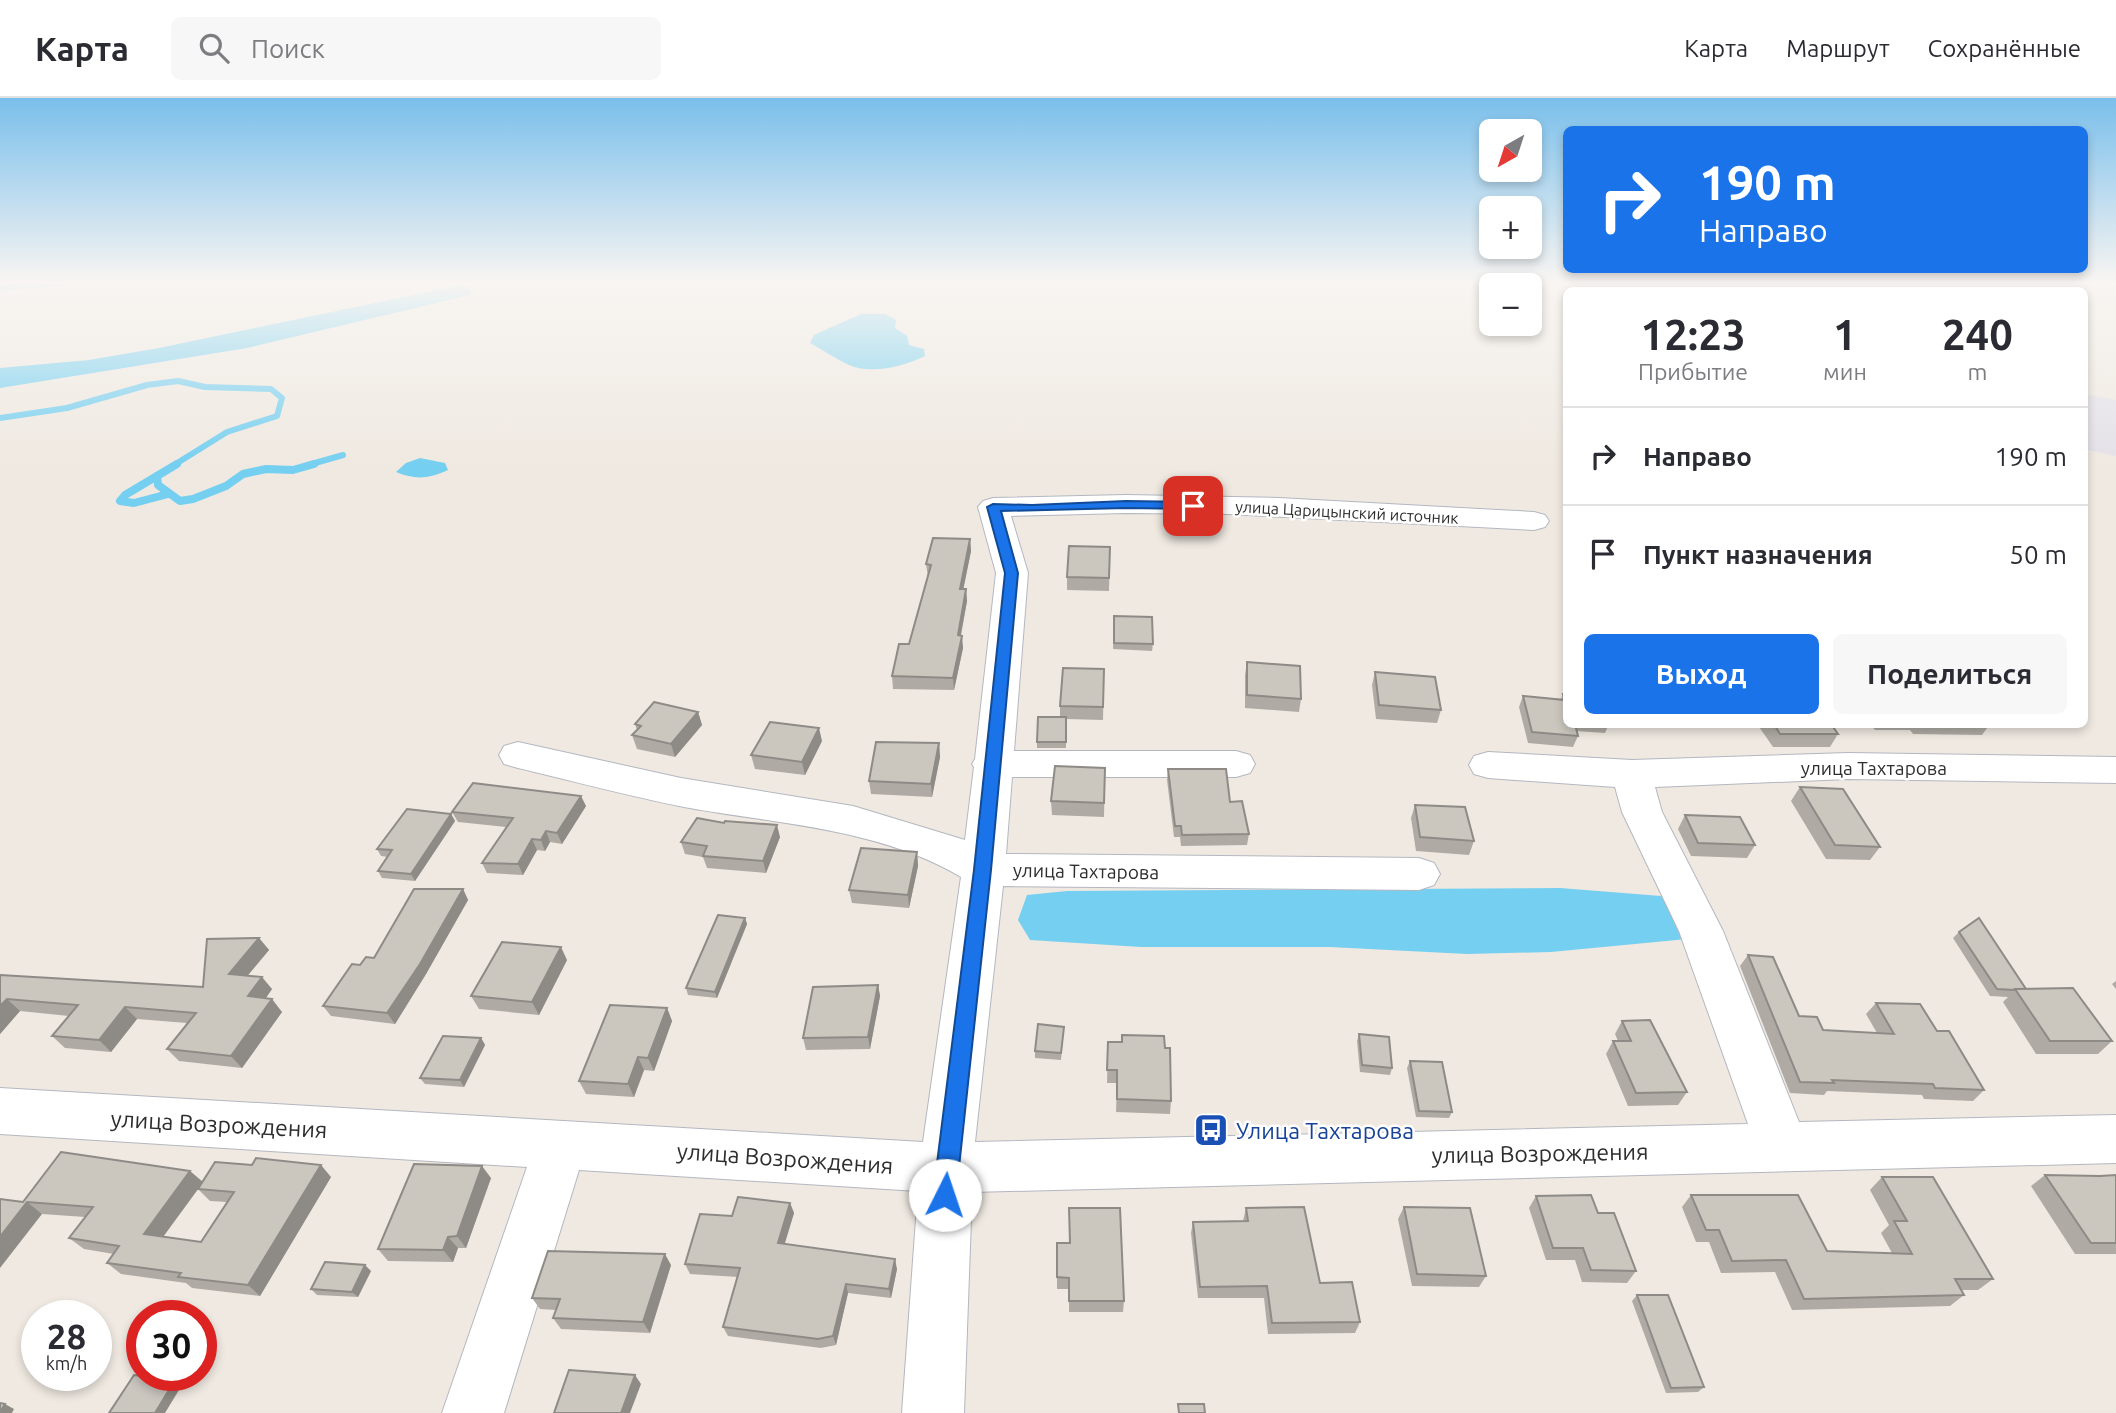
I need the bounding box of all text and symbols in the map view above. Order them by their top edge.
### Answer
search box [171,17,661,80]
icon: search [195,29,233,67]
text: Карта [35,30,129,67]
text: Поиск [251,34,325,63]
text: Карта [1684,35,1748,62]
text: Маршрут [1786,35,1890,62]
text: Сохранённые [1928,35,2081,62]
north arrow [1479,119,1542,182]
map controls [1479,119,1542,336]
icon: right [1584,154,1675,245]
text: 190 m [1699,154,1836,209]
button: + [1479,196,1542,259]
text: Направо [1699,212,1828,248]
button: − [1479,273,1542,336]
text: 12:23 [1640,311,1746,358]
text: 1 [1833,311,1857,358]
text: 240 [1942,311,2013,358]
text: Прибытие [1638,359,1748,384]
text: мин [1823,359,1867,384]
text: m [1967,359,1987,384]
icon: right [1584,437,1622,475]
text: Направо [1643,442,1752,471]
text: 190 m [1995,442,2067,471]
pin [1163,476,1223,536]
icon: arrive [1174,487,1212,525]
street label: улица Царицынский источник [1235,497,1459,527]
icon: arrive [1584,535,1622,573]
text: Пункт назначения [1643,540,1873,569]
text: 50 m [2009,540,2067,569]
button: Выход [1584,634,1819,714]
button: Поделиться [1833,634,2067,714]
street label: улица Тахтарова [1801,757,1947,779]
street label: улица Тахтарова [1013,859,1159,883]
street label: улица Возрождения [110,1106,328,1142]
bus stop icon: Улица Тахтарова [1192,1111,1230,1149]
place label: Улица Тахтарова [1236,1118,1414,1143]
street label: улица Возрождения [676,1138,894,1178]
street label: улица Возрождения [1431,1139,1649,1167]
position arrow [908,1158,982,1232]
speed limit sign: 30 [126,1300,217,1391]
text: 28 [47,1316,86,1356]
text: km/h [46,1353,87,1373]

